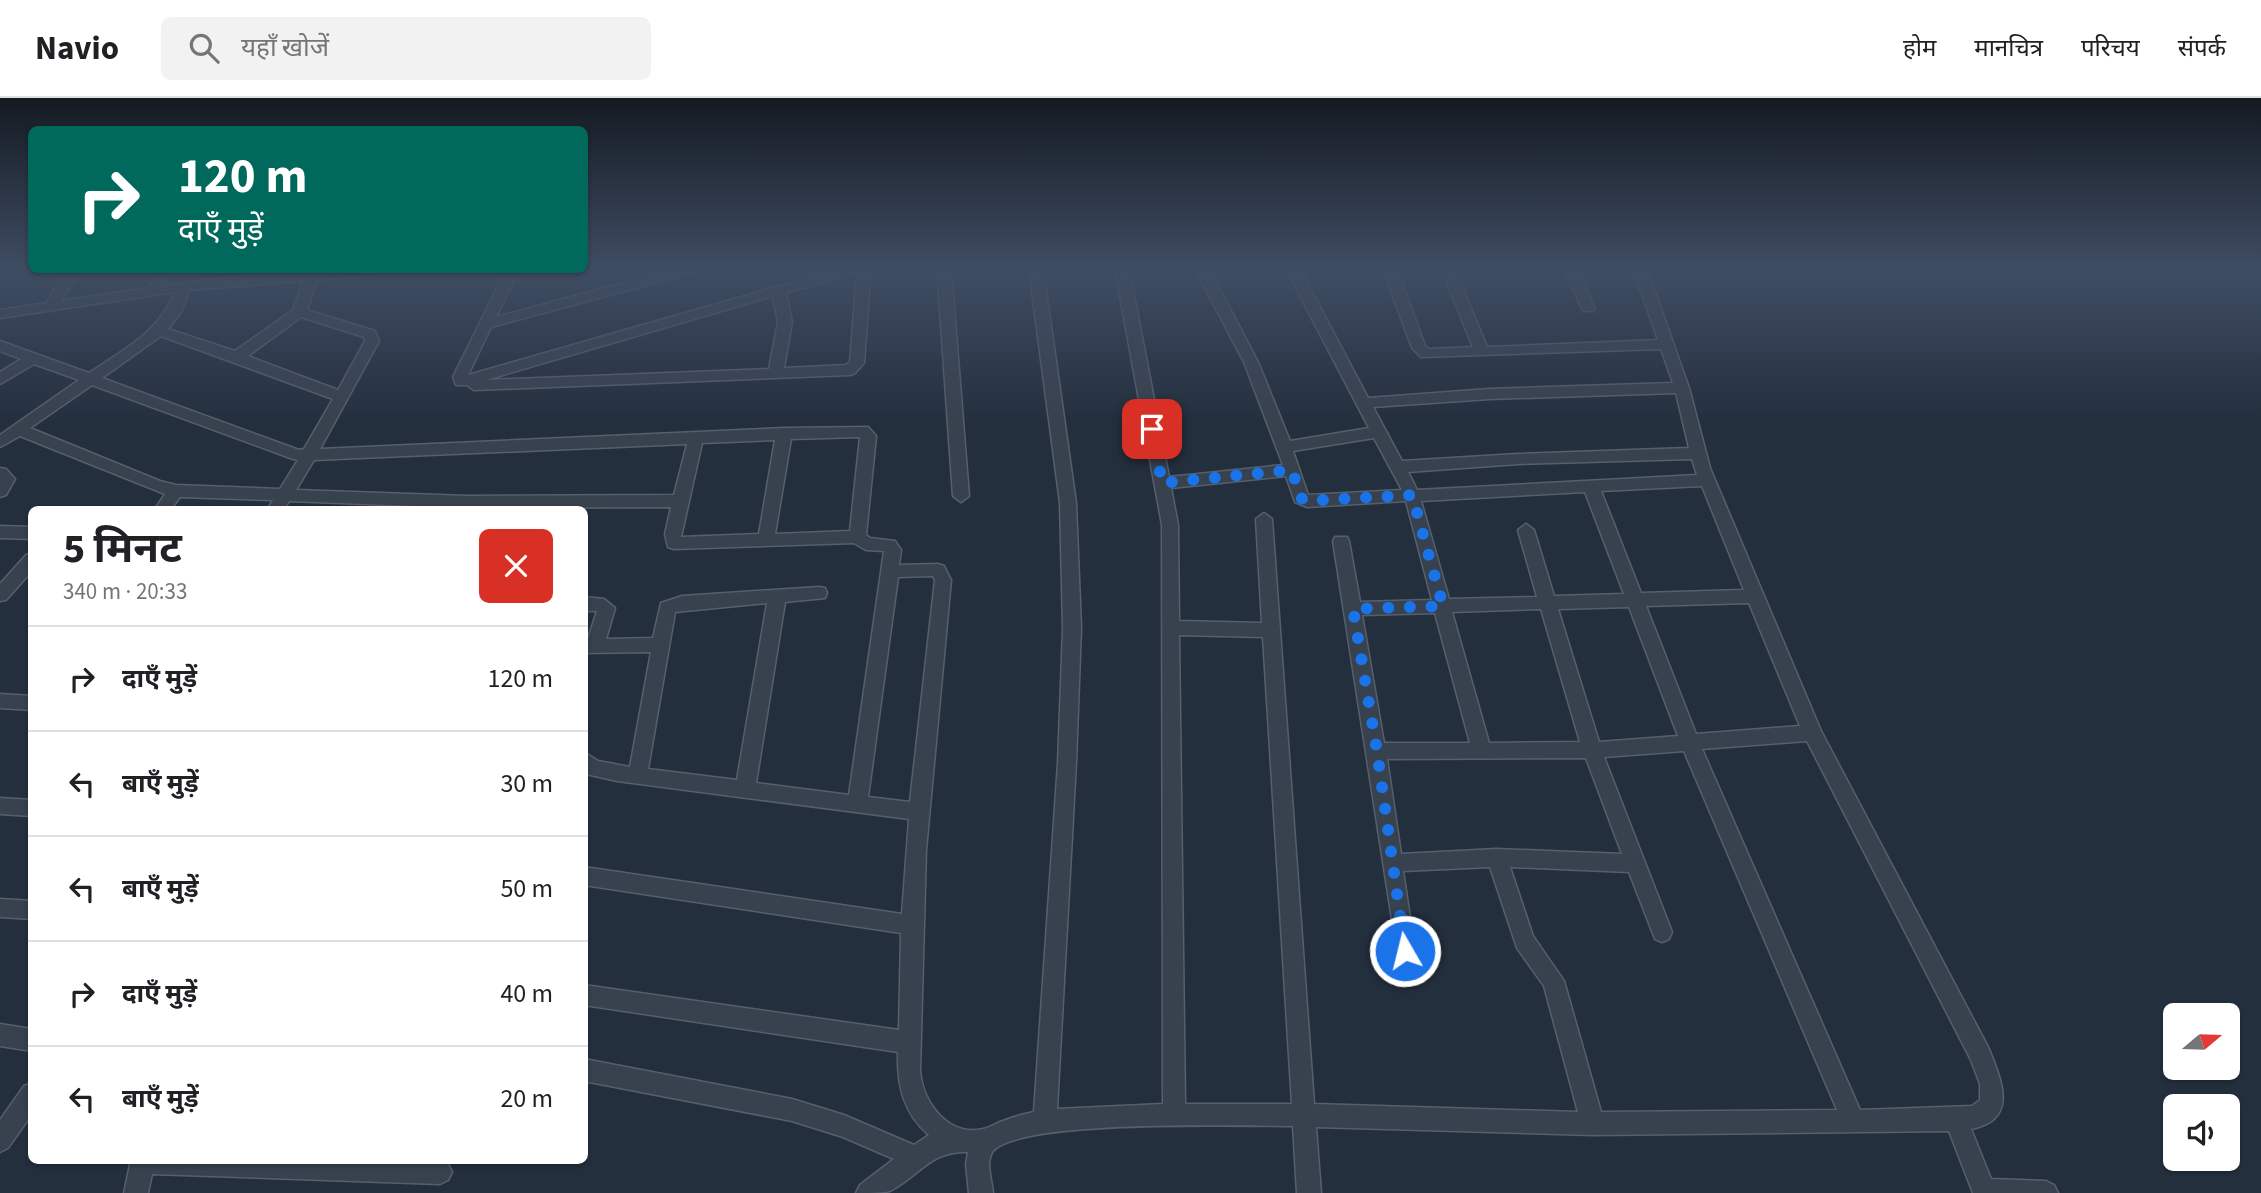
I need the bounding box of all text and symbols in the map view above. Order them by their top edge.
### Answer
search box [161,17,651,80]
text: Navio [35,25,119,72]
icon: search [185,29,223,67]
text: यहाँ खोजें [241,29,329,66]
text: होम [1903,31,1936,66]
text: मानचित्र [1974,31,2043,66]
text: परिचय [2081,31,2140,66]
text: संपर्क [2178,31,2226,66]
text: 120 m [178,142,307,212]
icon: right [63,154,154,245]
text: दाएँ मुड़ें [178,207,264,253]
pin [1122,399,1182,459]
icon: arrive [1133,410,1171,448]
text: 5 मिनट [63,519,182,579]
button: close [479,529,553,603]
text: 340 m · 20:33 [63,575,187,608]
icon: right [63,660,101,698]
text: दाएँ मुड़ें [122,660,197,697]
text: 120 m [487,660,553,697]
icon: left [63,765,101,803]
text: बाएँ मुड़ें [122,765,199,802]
text: 30 m [500,765,553,802]
icon: left [63,870,101,908]
text: बाएँ मुड़ें [122,870,199,907]
text: 50 m [500,870,553,907]
position arrow [1368,914,1442,988]
icon: right [63,975,101,1013]
text: दाएँ मुड़ें [122,975,197,1012]
text: 40 m [500,975,553,1012]
north arrow [2163,1003,2240,1080]
map controls [2163,1003,2240,1171]
icon: left [63,1080,101,1118]
text: बाएँ मुड़ें [122,1080,199,1117]
text: 20 m [500,1080,553,1117]
button: sound [2163,1094,2240,1171]

